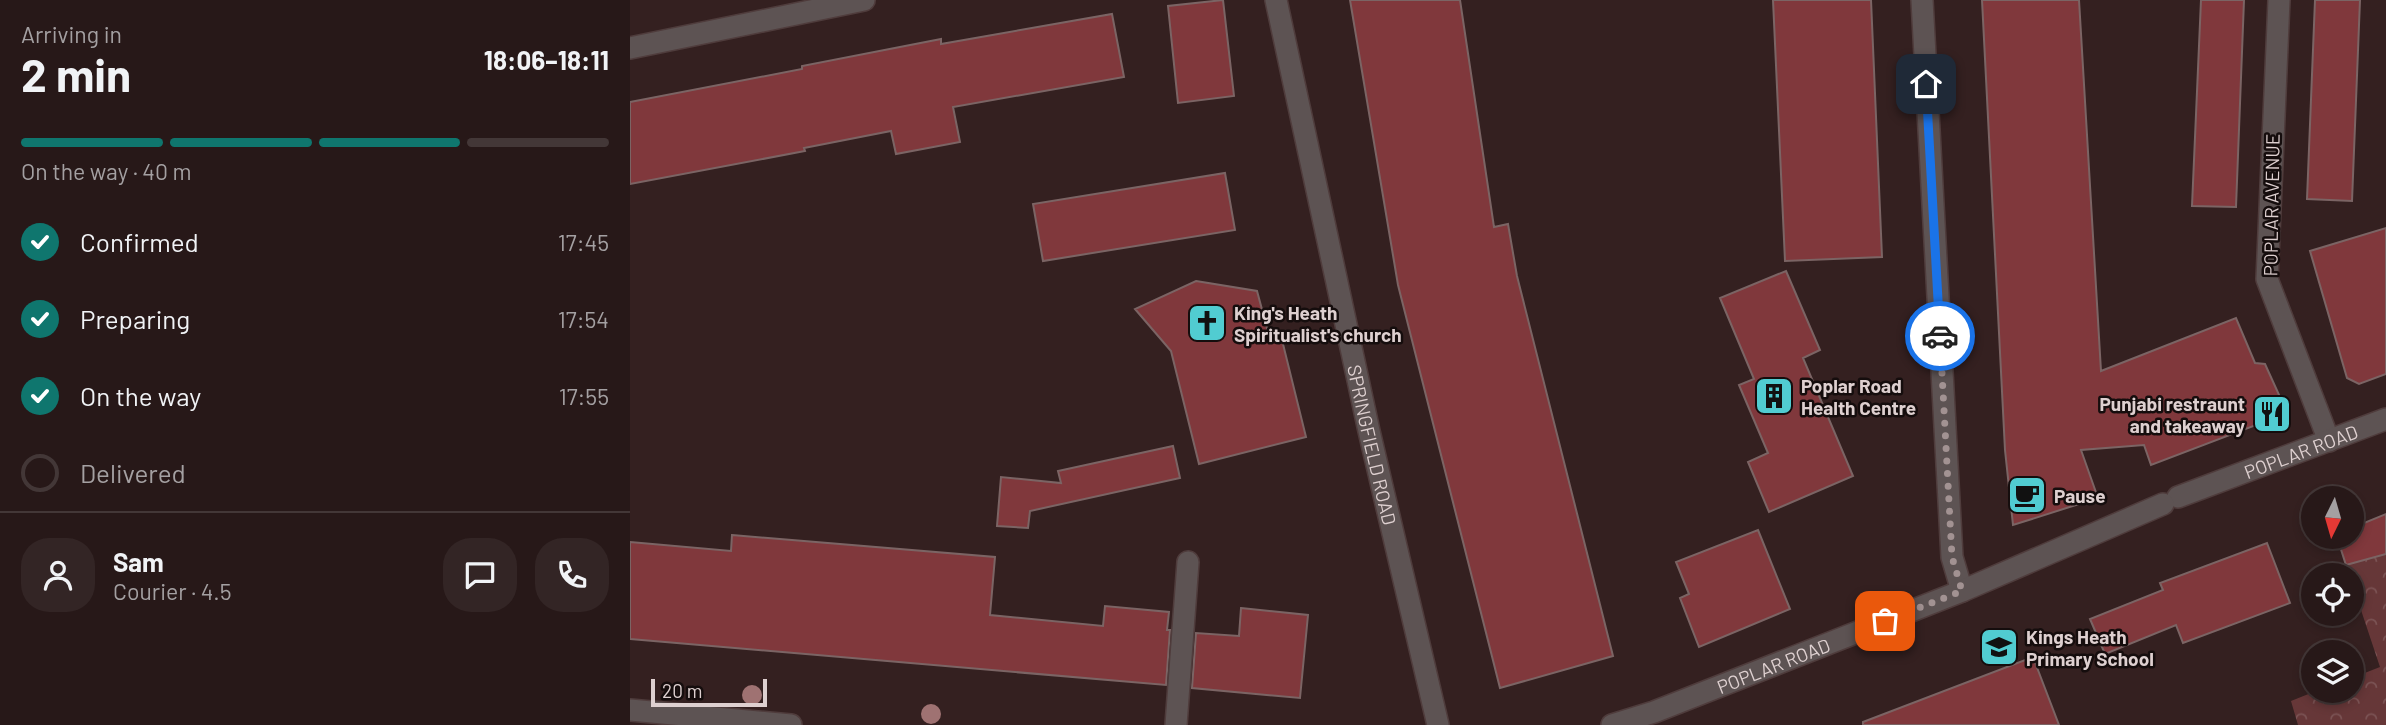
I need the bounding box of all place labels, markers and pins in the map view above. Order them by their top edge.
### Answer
pin [1896,54,1956,114]
place label: King's Heath Spiritualist's church [1234,301,1402,346]
church icon: King's Heath Spiritualist's church [1186,302,1228,344]
place label: Poplar Road Health Centre [1801,374,1916,419]
building icon: Poplar Road Health Centre [1753,375,1795,417]
place label: Punjabi restraunt and takeaway [2099,392,2245,437]
restaurant icon: Punjabi restraunt and takeaway [2251,393,2293,435]
cafe icon: Pause [2006,474,2048,516]
place label: Pause [2054,484,2106,507]
pin [1855,591,1915,651]
place label: Kings Heath Primary School [2026,625,2154,670]
school or university icon: Kings Heath Primary School [1978,626,2020,668]

